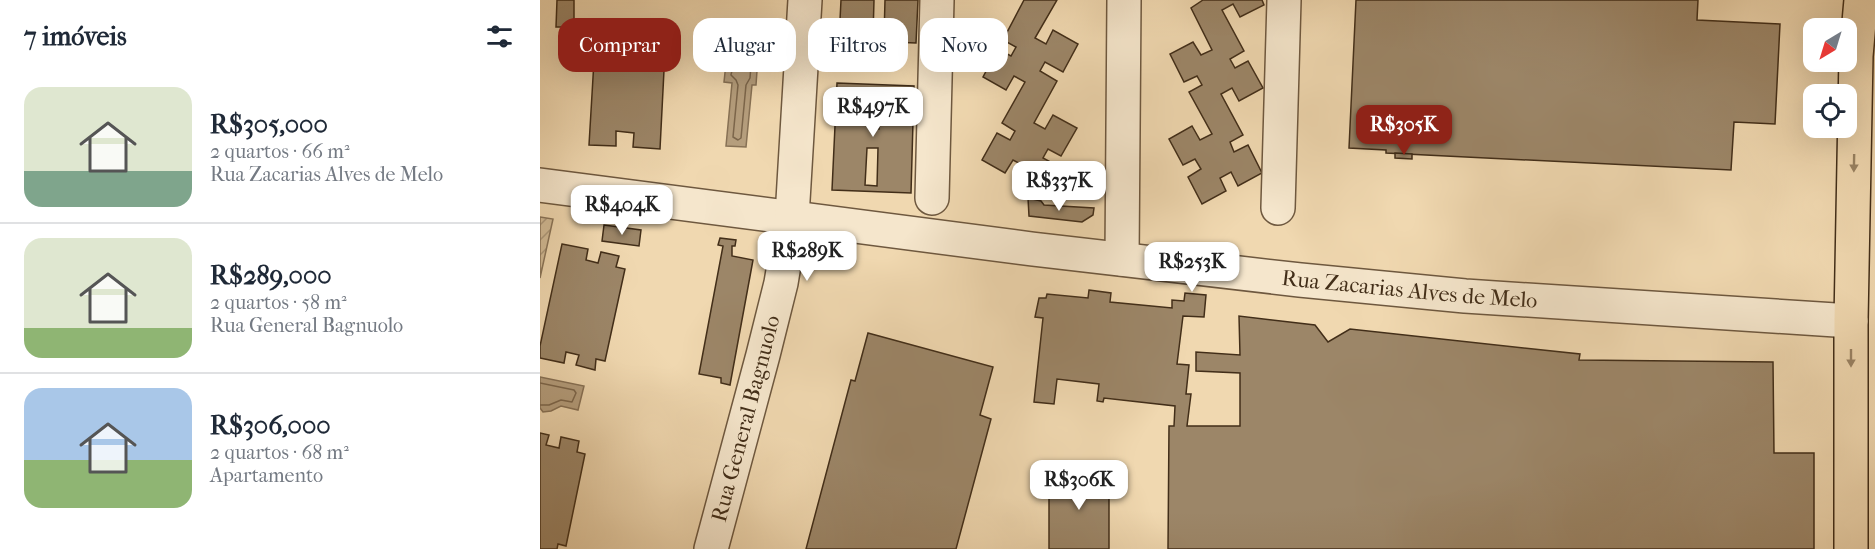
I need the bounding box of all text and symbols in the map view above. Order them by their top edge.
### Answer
chip: Comprar [558,18,681,72]
chip: Alugar [693,18,796,72]
chip: Filtros [808,18,908,72]
chip: Novo [920,18,1008,72]
north arrow [1803,18,1857,72]
map controls [1803,18,1857,138]
icon: filters [483,20,516,53]
text: 7 imóveis [24,21,127,52]
button: locate [1803,84,1857,138]
pin: R$497K [824,87,922,138]
text: R$497K [837,95,909,118]
pin: R$305K [1355,105,1453,156]
text: R$305,000 [210,109,328,140]
icon: home [72,111,144,183]
text: R$305K [1370,113,1438,136]
text: 2 quartos · 66 m² [210,140,350,163]
one-way arrow [1849,154,1859,173]
pin: R$337K [1010,161,1108,212]
text: Rua Zacarias Alves de Melo [210,163,443,186]
text: R$337K [1026,169,1092,192]
pin: R$404K [573,185,671,236]
text: R$404K [585,193,659,216]
pin: R$289K [758,231,856,282]
text: R$289K [772,239,842,262]
pin: R$253K [1143,242,1241,293]
text: R$253K [1158,250,1226,273]
text: R$289,000 [210,260,332,291]
icon: home [72,262,144,334]
street label: Rua Zacarias Alves de Melo [1280,265,1538,314]
text: 2 quartos · 58 m² [210,291,347,314]
street label: Rua General Bagnuolo [706,313,785,525]
text: Rua General Bagnuolo [210,314,403,337]
one-way arrow [1846,349,1856,368]
text: R$306,000 [210,410,331,441]
icon: home [72,412,144,484]
text: 2 quartos · 68 m² [210,441,349,464]
pin: R$306K [1030,460,1128,511]
text: Apartamento [210,464,323,487]
text: R$306K [1044,468,1114,491]

